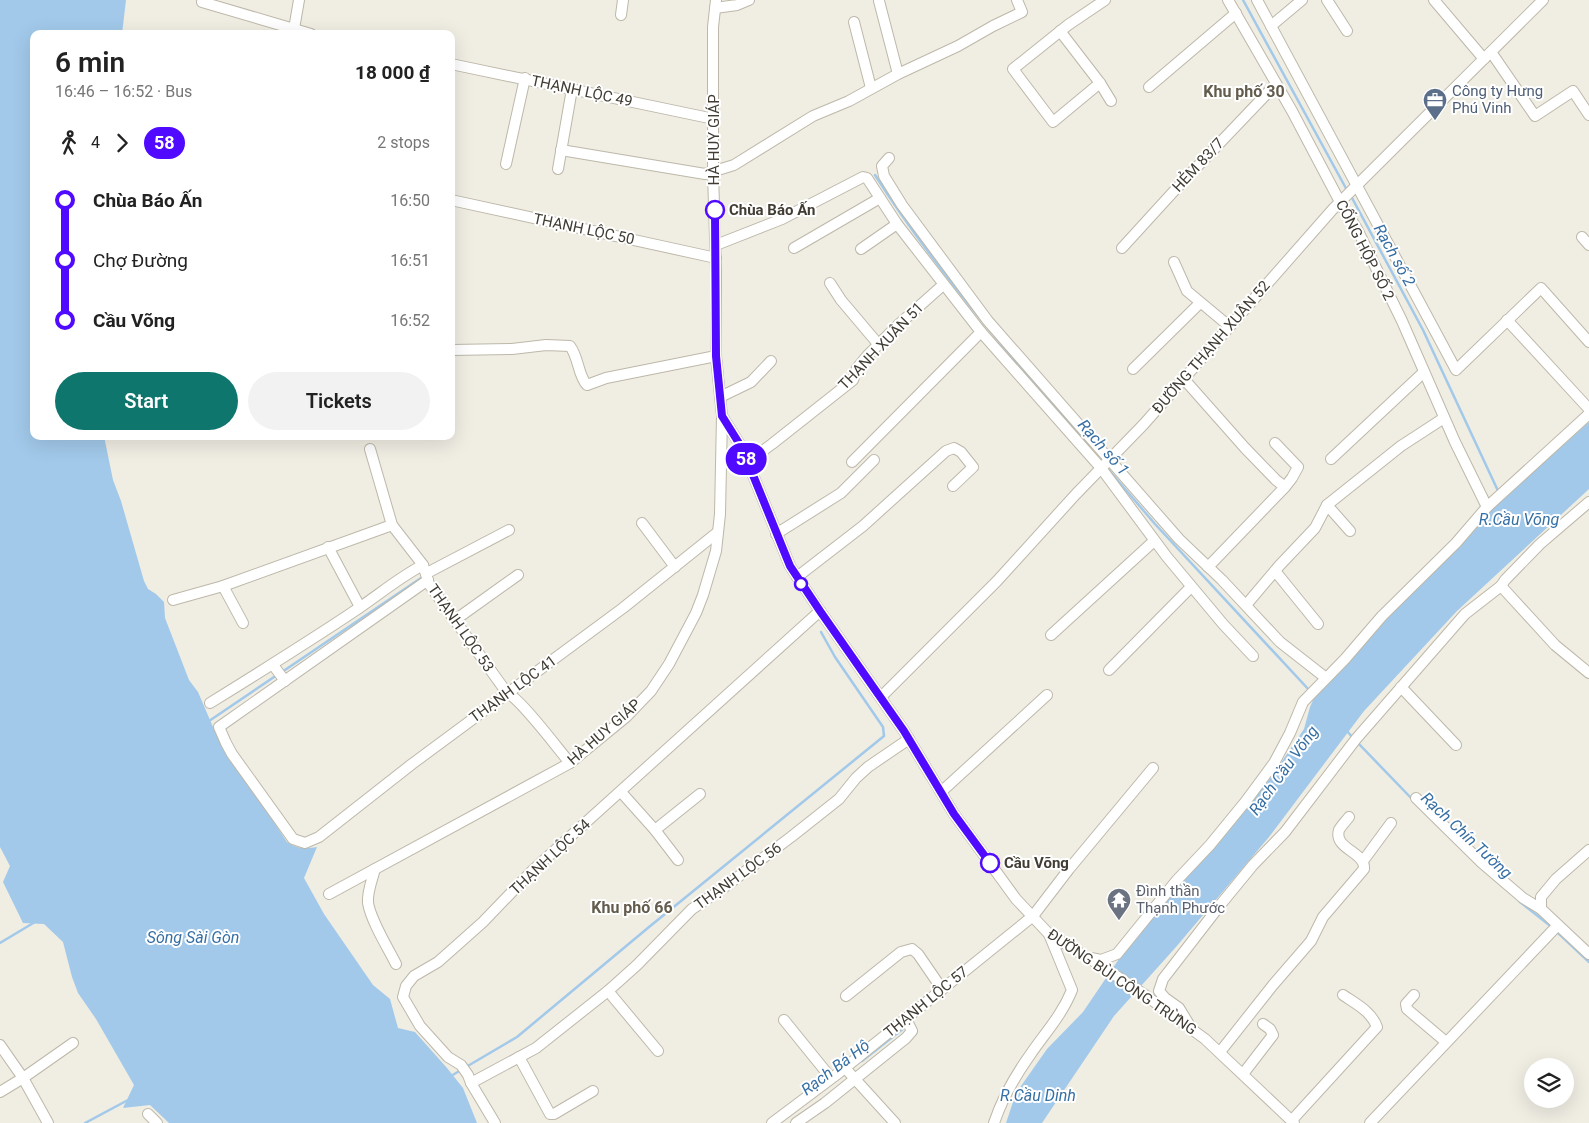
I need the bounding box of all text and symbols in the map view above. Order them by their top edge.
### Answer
text: 6 min [55,46,125,79]
text: 18 000 ₫ [355,61,430,84]
street label: THẠNH LỘC 49 [530,71,634,111]
text: 16:46 – 16:52 · Bus [55,82,192,101]
district label: Khu phố 30 [1203,82,1285,101]
place label: Công ty Hưng Phú Vinh [1452,82,1543,117]
office icon: Công ty Hưng Phú Vinh [1422,87,1448,121]
street label: HÀ HUY GIÁP [705,94,723,186]
icon: walk [55,129,83,157]
icon: forward [108,129,136,157]
text: 58 [154,132,175,153]
text: 4 [91,133,100,152]
text: 2 stops [377,133,430,152]
street label: HẺM 83/7 [1168,133,1228,196]
text: Chùa Báo Ấn [93,189,202,212]
text: 16:50 [390,191,430,210]
street label: CỐNG HỘP SỐ 2 [1332,196,1399,303]
marker: Chùa Báo Ấn [705,200,725,220]
place label: Chùa Báo Ấn [729,200,815,219]
street label: THẠNH LỘC 50 [532,209,636,249]
water label: Rạch số 2 [1370,221,1420,290]
text: Chợ Đường [93,249,188,272]
text: 16:51 [390,251,430,270]
street label: ĐƯỜNG THẠNH XUÂN 52 [1148,277,1274,417]
street label: THẠNH XUÂN 51 [835,298,927,394]
text: Cầu Võng [93,309,175,332]
text: 16:52 [390,311,430,330]
button: Start [55,372,238,430]
button: Tickets [248,372,430,430]
water label: Rạch số 1 [1074,415,1133,479]
line badge: 58 [724,443,768,475]
text: 58 [736,448,756,469]
water label: R.Cầu Võng [1479,510,1559,529]
unlabelled marker [794,577,808,591]
street label: THẠNH LỘC 53 [424,581,498,675]
street label: THẠNH LỘC 41 [466,651,560,727]
street label: HÀ HUY GIÁP [564,695,644,769]
water label: Rạch Cầu Võng [1245,722,1322,818]
water label: Rạch Chín Tường [1417,788,1516,883]
street label: THẠNH LỘC 54 [506,815,594,899]
street label: THẠNH LỘC 56 [691,838,785,914]
marker: Cầu Võng [980,853,1000,873]
place label: Cầu Võng [1004,854,1069,872]
place label: Đình thần Thạnh Phước [1136,882,1225,917]
temple icon: Đình thần Thạnh Phước [1106,887,1132,921]
district label: Khu phố 66 [591,898,673,917]
street label: ĐƯỜNG BÙI CÔNG TRỪNG [1044,925,1200,1039]
water label: Sông Sài Gòn [147,928,239,947]
street label: THẠNH LỘC 57 [880,963,972,1041]
water label: Rạch Bá Hộ [797,1035,873,1099]
map controls [1524,1058,1574,1108]
button: layers [1524,1058,1574,1108]
water label: R.Cầu Dinh [1000,1086,1076,1105]

